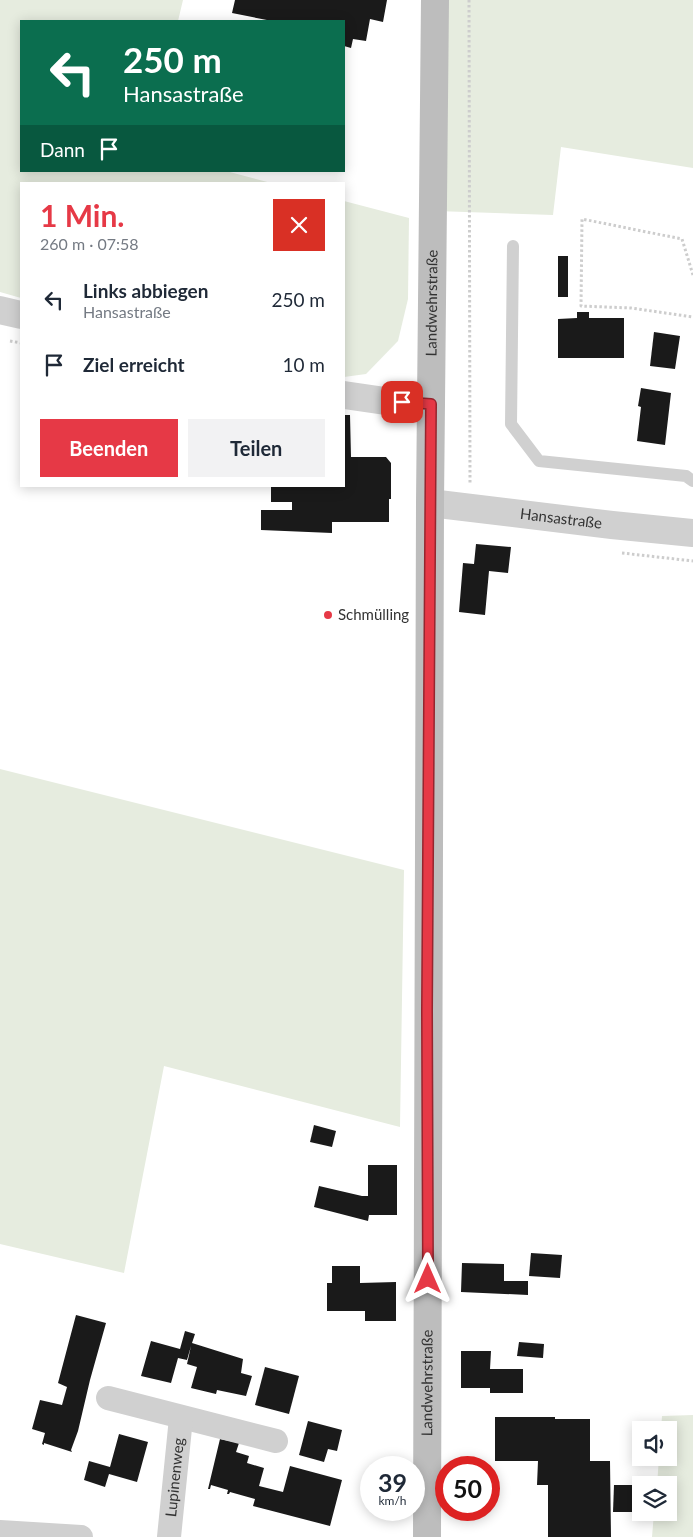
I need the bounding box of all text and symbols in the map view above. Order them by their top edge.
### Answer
text: 250 m [123,38,222,80]
icon: left [40,40,105,105]
text: Hansastraße [123,80,244,107]
icon: arrive [95,135,123,163]
text: Dann [40,138,85,161]
text: 1 Min. [40,197,125,233]
button: close [273,199,325,251]
text: 260 m · 07:58 [40,234,139,253]
street label: Landwehrstraße [421,249,441,356]
text: Links abbiegen [83,279,208,302]
icon: left [40,286,68,314]
text: 250 m [271,288,325,311]
text: Hansastraße [83,302,171,321]
icon: arrive [40,351,68,379]
text: Ziel erreicht [83,353,185,376]
text: 10 m [282,353,325,376]
pin [381,381,423,423]
icon: arrive [388,388,416,416]
button: Beenden [40,419,178,477]
button: Teilen [188,419,325,477]
street label: Hansastraße [519,504,603,532]
place label: Schmülling [338,605,409,623]
marker: Schmülling [322,609,334,621]
position arrow [401,1252,453,1304]
street label: Landwehrstraße [417,1330,436,1436]
map controls [632,1421,677,1521]
button: sound [632,1421,677,1466]
street label: Lupinenweg [161,1436,187,1518]
speed limit sign: 50 [435,1456,500,1521]
text: 39 [378,1467,407,1497]
button: layers [632,1476,677,1521]
text: km/h [378,1493,407,1508]

